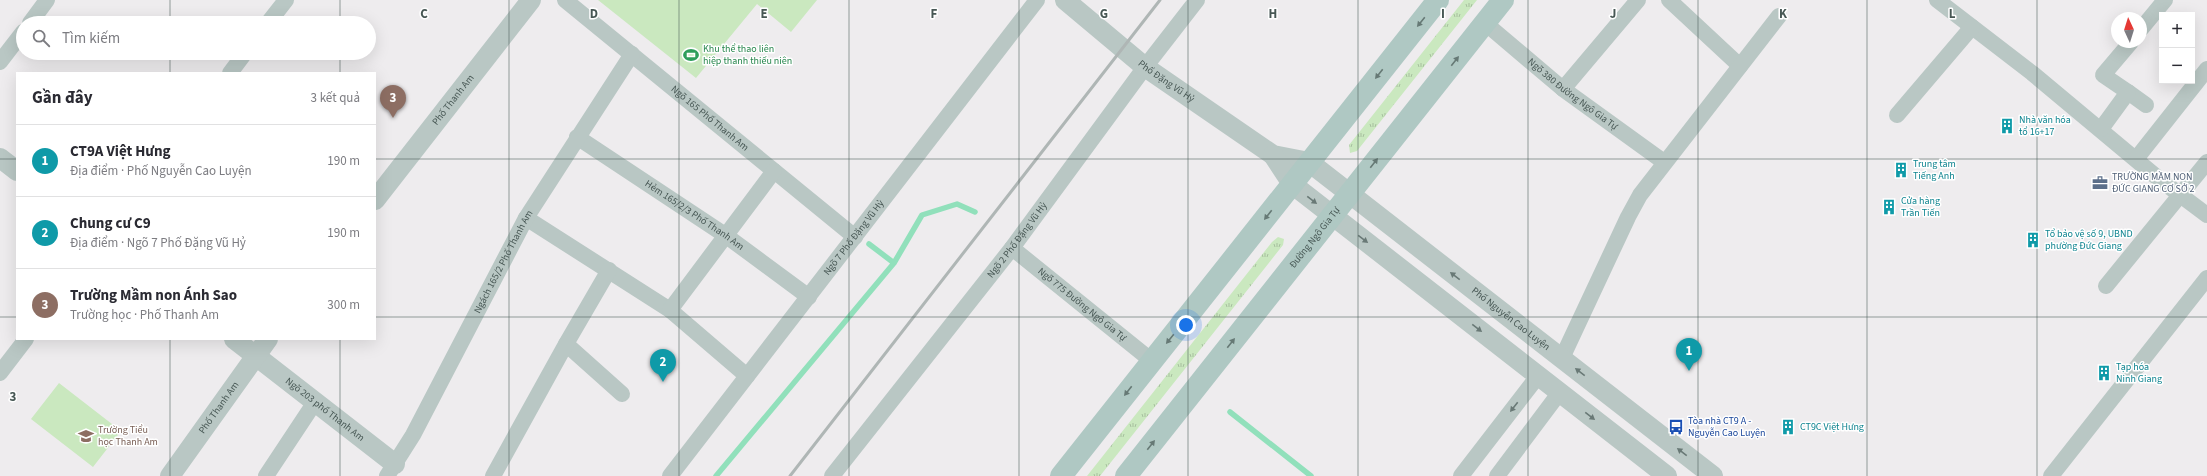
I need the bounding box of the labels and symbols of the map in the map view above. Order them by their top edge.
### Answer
text: C [420,5,428,23]
text: D [590,5,598,23]
text: E [760,5,768,23]
text: F [931,5,938,23]
text: G [1100,5,1108,23]
text: H [1269,5,1277,23]
text: I [1441,5,1445,23]
text: J [1610,5,1616,23]
text: K [1779,5,1788,23]
text: L [1949,5,1956,23]
north arrow [2111,12,2147,48]
one-way arrow [1416,16,1425,27]
place label: Khu thể thao liên hiệp thanh thiếu niên [703,42,792,68]
sports icon: Khu thể thao liên hiệp thanh thiếu niên [682,46,700,64]
street label: Ngõ 380 Đường Ngô Gia Tự [1525,55,1621,134]
one-way arrow [1450,56,1459,66]
street label: Phố Đặng Vũ Hỷ [1135,57,1198,106]
one-way arrow [1375,68,1384,79]
street label: Phố Thanh Am [429,71,477,128]
street label: Ngõ 165 Phố Thanh Am [668,82,752,154]
pin: 3 [380,85,406,118]
place label: Nhà văn hóa tổ 16+17 [2019,113,2071,139]
building icon: Nhà văn hóa tổ 16+17 [1998,117,2016,135]
one-way arrow [1370,157,1378,168]
place label: Trung tâm Tiếng Anh [1913,157,1956,183]
building icon: Trung tâm Tiếng Anh [1892,161,1910,179]
place label: TRƯỜNG MẦM NON ĐỨC GIANG CƠ SỞ 2 [2112,170,2195,196]
office icon: TRƯỜNG MẦM NON ĐỨC GIANG CƠ SỞ 2 [2091,174,2109,192]
street label: Hẻm 165/2/3 Phố Thanh Am [642,177,747,254]
place label: Cửa hàng Trần Tiến [1901,194,1940,220]
one-way arrow [1307,196,1318,204]
street label: Ngõ 7 Phố Đặng Vũ Hỷ [820,197,888,278]
building icon: Cửa hàng Trần Tiến [1880,198,1898,216]
street label: Ngõ 2 Phố Đặng Vũ Hỷ [984,199,1051,281]
street label: Đường Ngô Gia Tự [1286,204,1344,271]
street label: Ngách 165/2 Phố Thanh Am [471,207,536,316]
one-way arrow [1263,209,1272,220]
place label: Tổ bảo vệ số 9, UBND phường Đức Giang [2045,227,2133,253]
building icon: Tổ bảo vệ số 9, UBND phường Đức Giang [2024,231,2042,249]
one-way arrow [1358,235,1369,243]
street label: Ngõ 775 Đường Ngô Gia Tự [1035,264,1130,345]
one-way arrow [1449,271,1460,280]
street label: Phố Nguyễn Cao Luyện [1469,284,1553,354]
your location [1176,315,1196,335]
one-way arrow [1471,324,1482,332]
one-way arrow [1165,333,1174,344]
one-way arrow [1227,338,1236,349]
pin: 1 [1676,338,1702,371]
pin: 2 [650,349,676,382]
place label: Tạp hóa Ninh Giang [2116,360,2162,386]
building icon: Tạp hóa Ninh Giang [2095,364,2113,382]
one-way arrow [1574,368,1585,377]
street label: Ngõ 203 phố Thanh Am [282,374,367,445]
street label: Phố Thanh Am [195,379,242,437]
one-way arrow [1124,386,1132,397]
text: 3 [10,388,17,406]
one-way arrow [1510,401,1519,412]
one-way arrow [1585,412,1596,421]
place label: Tòa nhà CT9 A - Nguyễn Cao Luyện [1688,414,1765,440]
bus stop icon: Tòa nhà CT9 A - Nguyễn Cao Luyện [1667,418,1685,436]
building icon: CT9C Việt Hưng [1779,418,1797,436]
place label: CT9C Việt Hưng [1800,420,1864,434]
place label: Trường Tiểu học Thanh Am [98,423,158,449]
school or university icon: Trường Tiểu học Thanh Am [77,427,95,445]
one-way arrow [1146,440,1155,451]
one-way arrow [1677,448,1688,456]

